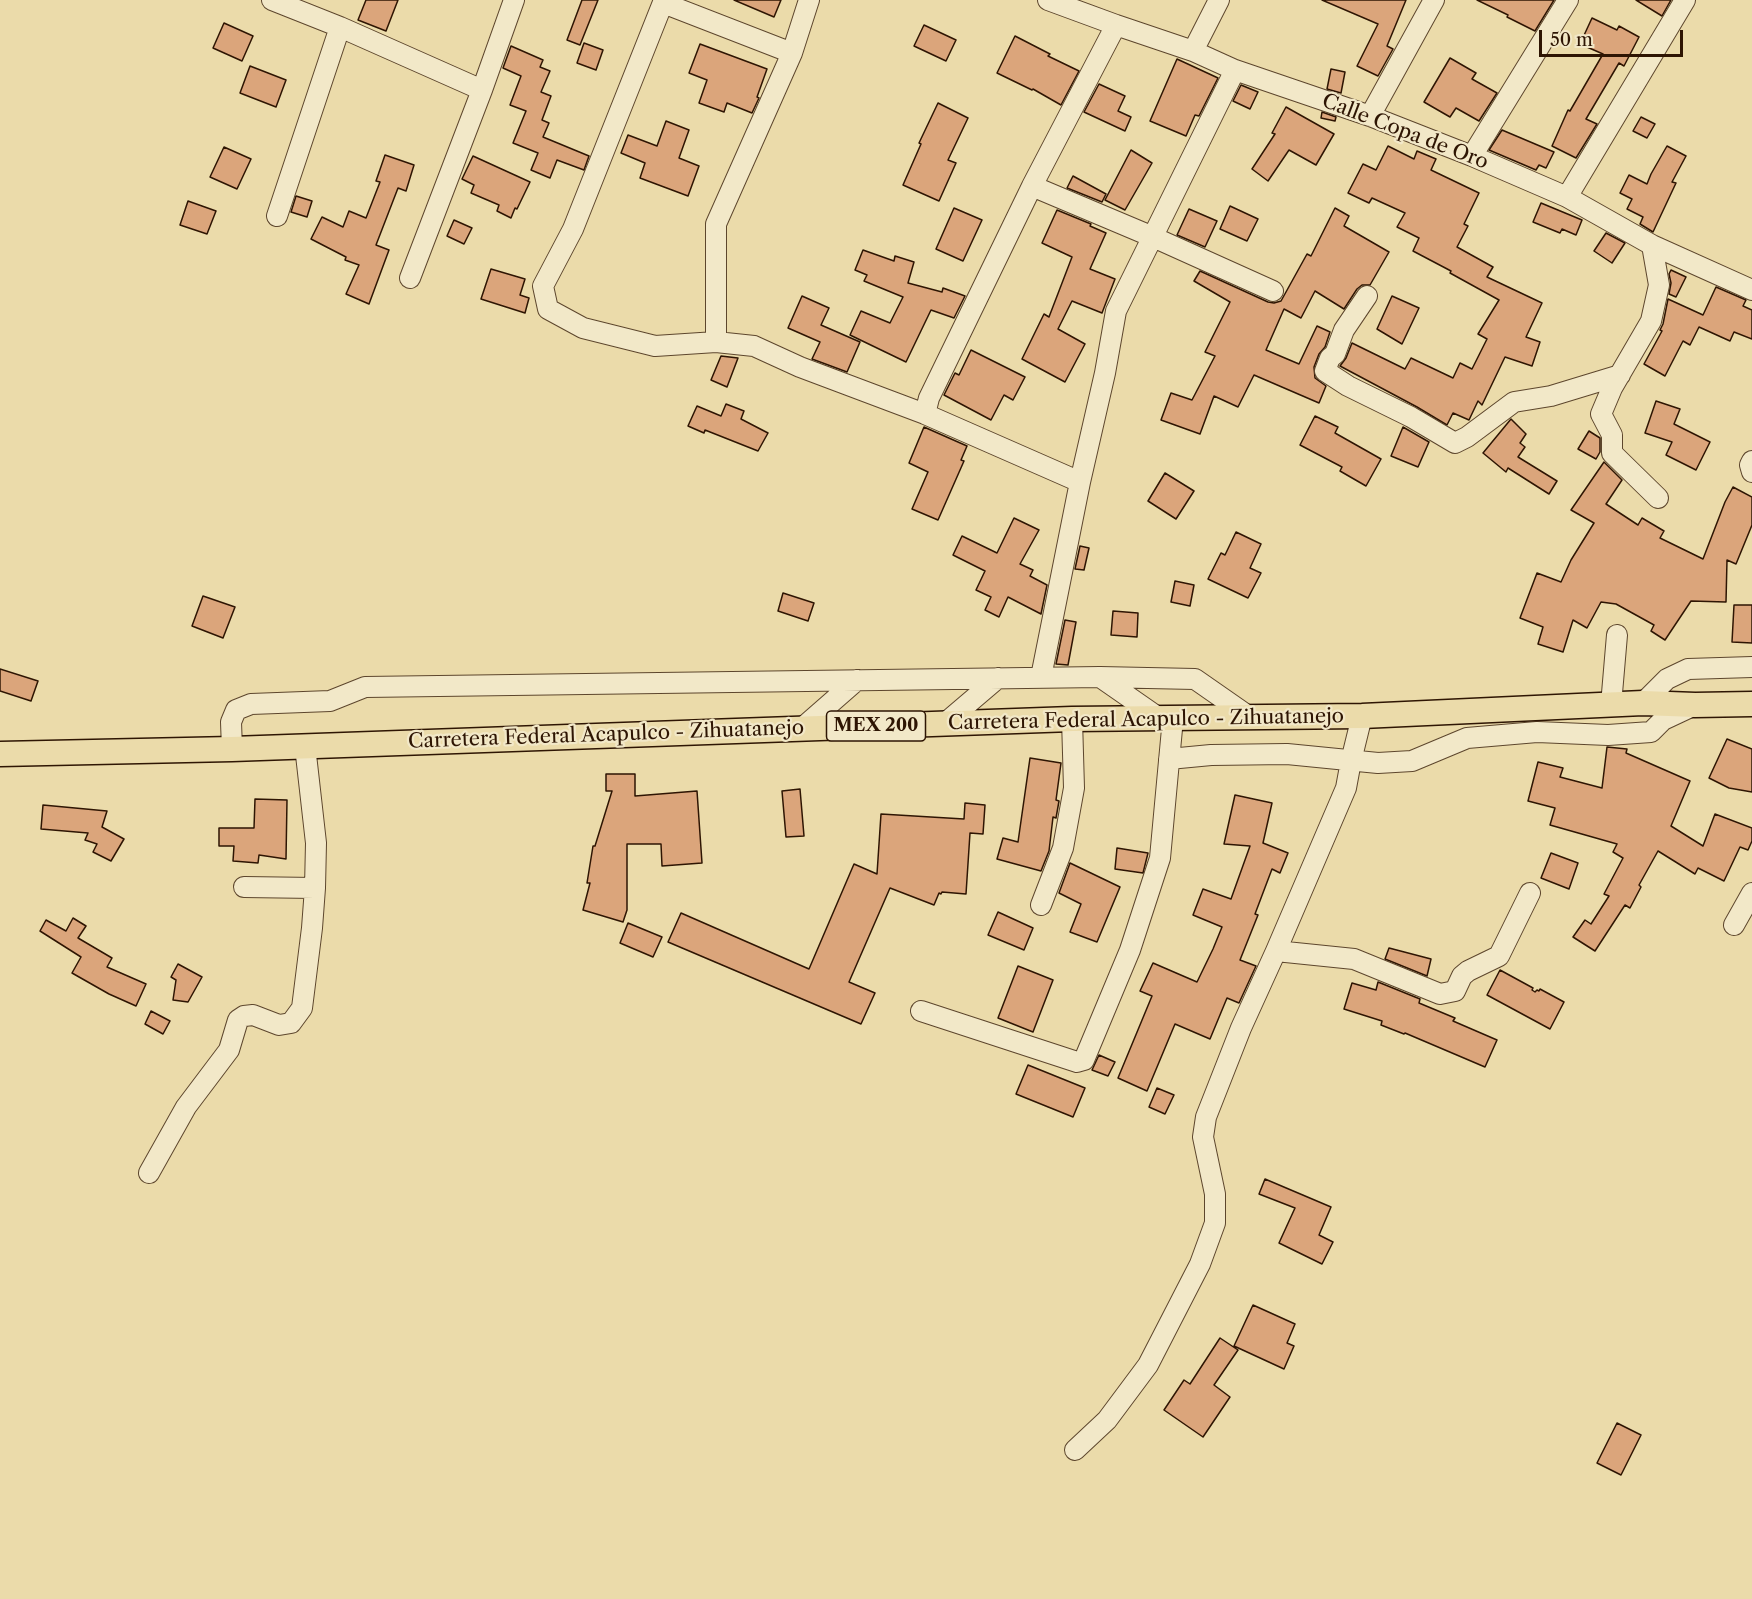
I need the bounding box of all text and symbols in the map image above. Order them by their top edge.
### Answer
scale bar [1542,18,1686,56]
text: 50 m [1550,29,1593,51]
street label: Calle Copa de Oro [1319,89,1491,175]
street label: Carretera Federal Acapulco - Zihuatanejo [948,705,1344,735]
road number: MEX 200 [826,711,926,741]
street label: Carretera Federal Acapulco - Zihuatanejo [408,716,804,754]

